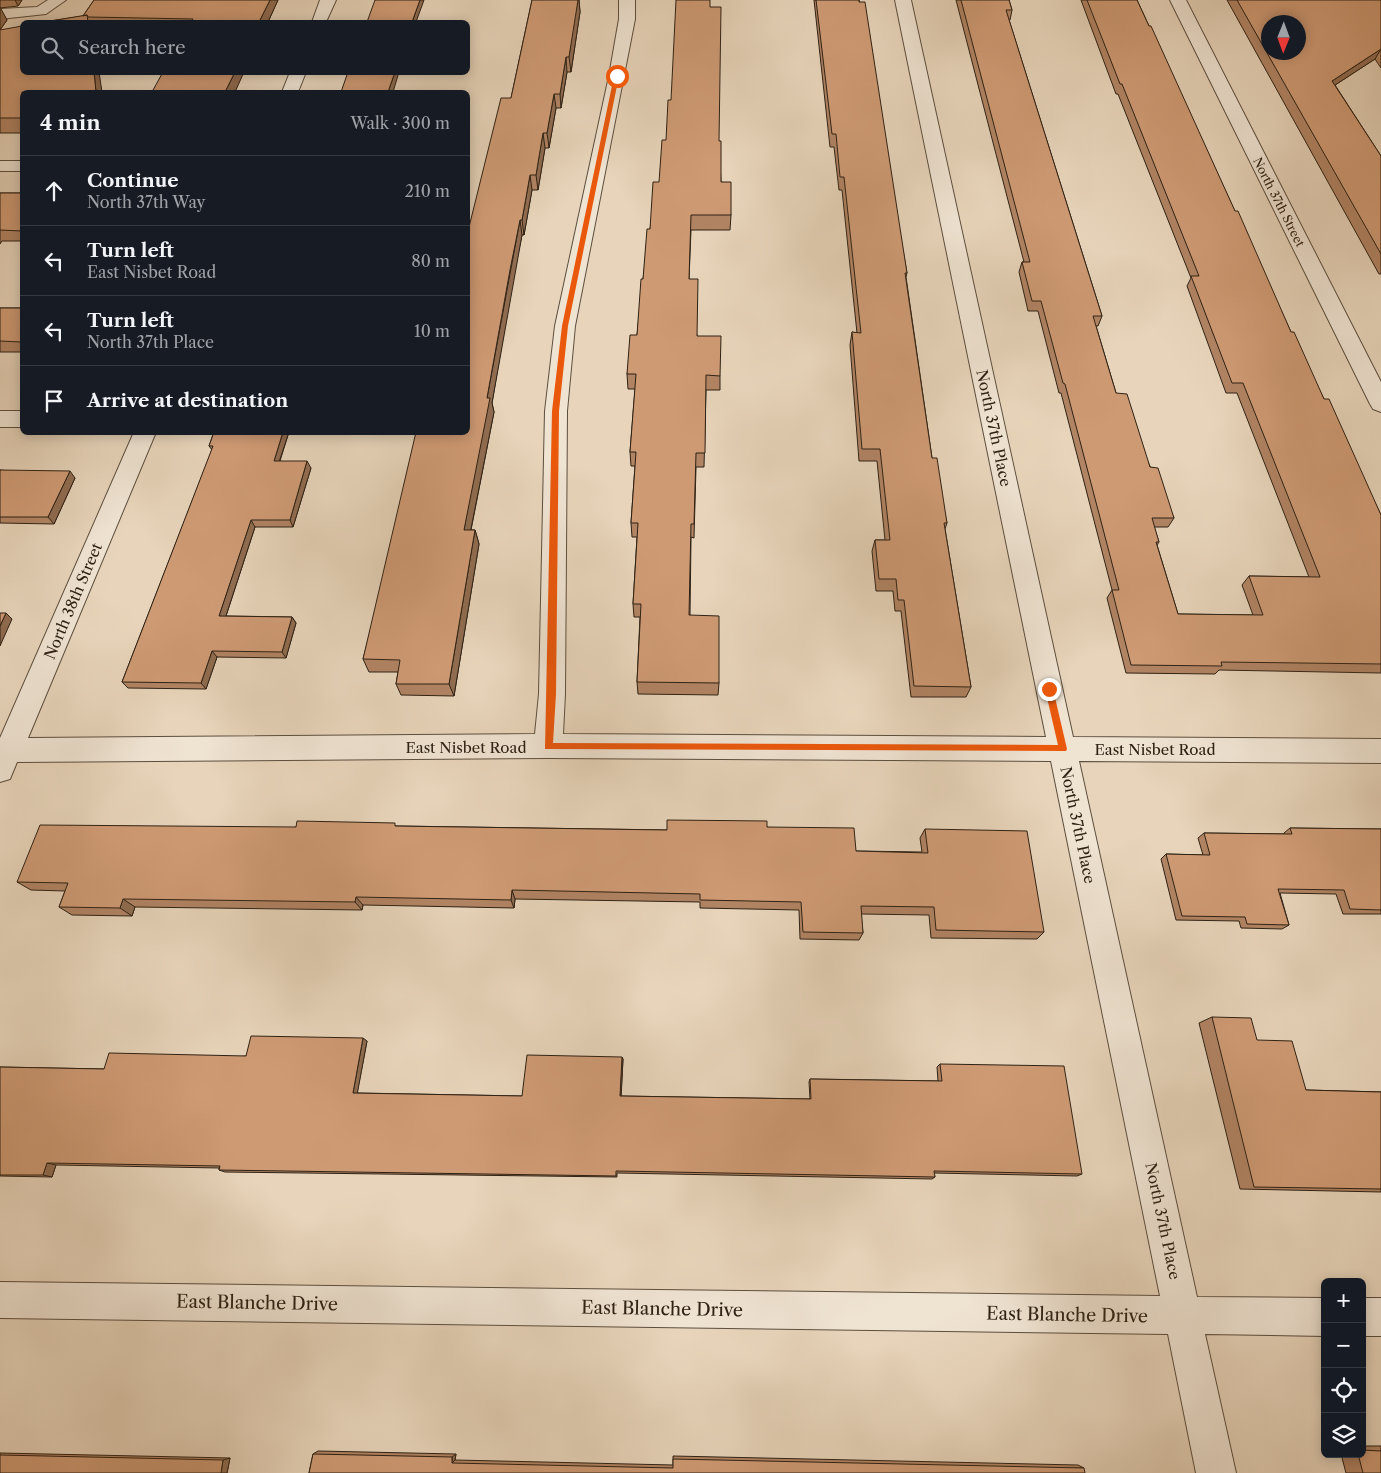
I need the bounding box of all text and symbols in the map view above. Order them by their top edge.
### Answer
north arrow [1261,15,1306,60]
search box [20,20,470,75]
icon: search [38,34,66,62]
text: Search here [78,36,186,59]
route start [606,65,629,88]
text: 4 min [40,110,101,135]
text: Walk · 300 m [351,113,450,133]
street label: North 37th Street [1250,155,1308,250]
text: Continue [87,169,179,192]
icon: ahead [40,177,68,205]
text: 210 m [405,181,450,201]
text: North 37th Way [87,192,205,212]
text: Turn left [87,239,174,262]
icon: left [40,247,68,275]
text: 80 m [411,251,450,271]
text: East Nisbet Road [87,262,216,282]
text: Turn left [87,309,174,332]
icon: left [40,317,68,345]
text: 10 m [414,321,450,341]
text: North 37th Place [87,332,214,352]
street label: North 37th Place [972,368,1016,488]
icon: arrive [40,387,68,415]
text: Arrive at destination [87,389,288,412]
street label: North 38th Street [40,539,106,662]
route end [1038,678,1061,701]
street label: East Nisbet Road [405,738,527,757]
street label: East Nisbet Road [1094,740,1216,759]
street label: North 37th Place [1056,765,1100,885]
street label: North 37th Place [1141,1161,1185,1281]
map controls [1321,1278,1366,1458]
button: + [1321,1278,1366,1323]
street label: East Blanche Drive [176,1291,338,1315]
street label: East Blanche Drive [581,1297,743,1321]
street label: East Blanche Drive [986,1303,1148,1327]
button: − [1321,1323,1366,1368]
button: locate [1321,1368,1366,1413]
button: layers [1321,1413,1366,1458]

